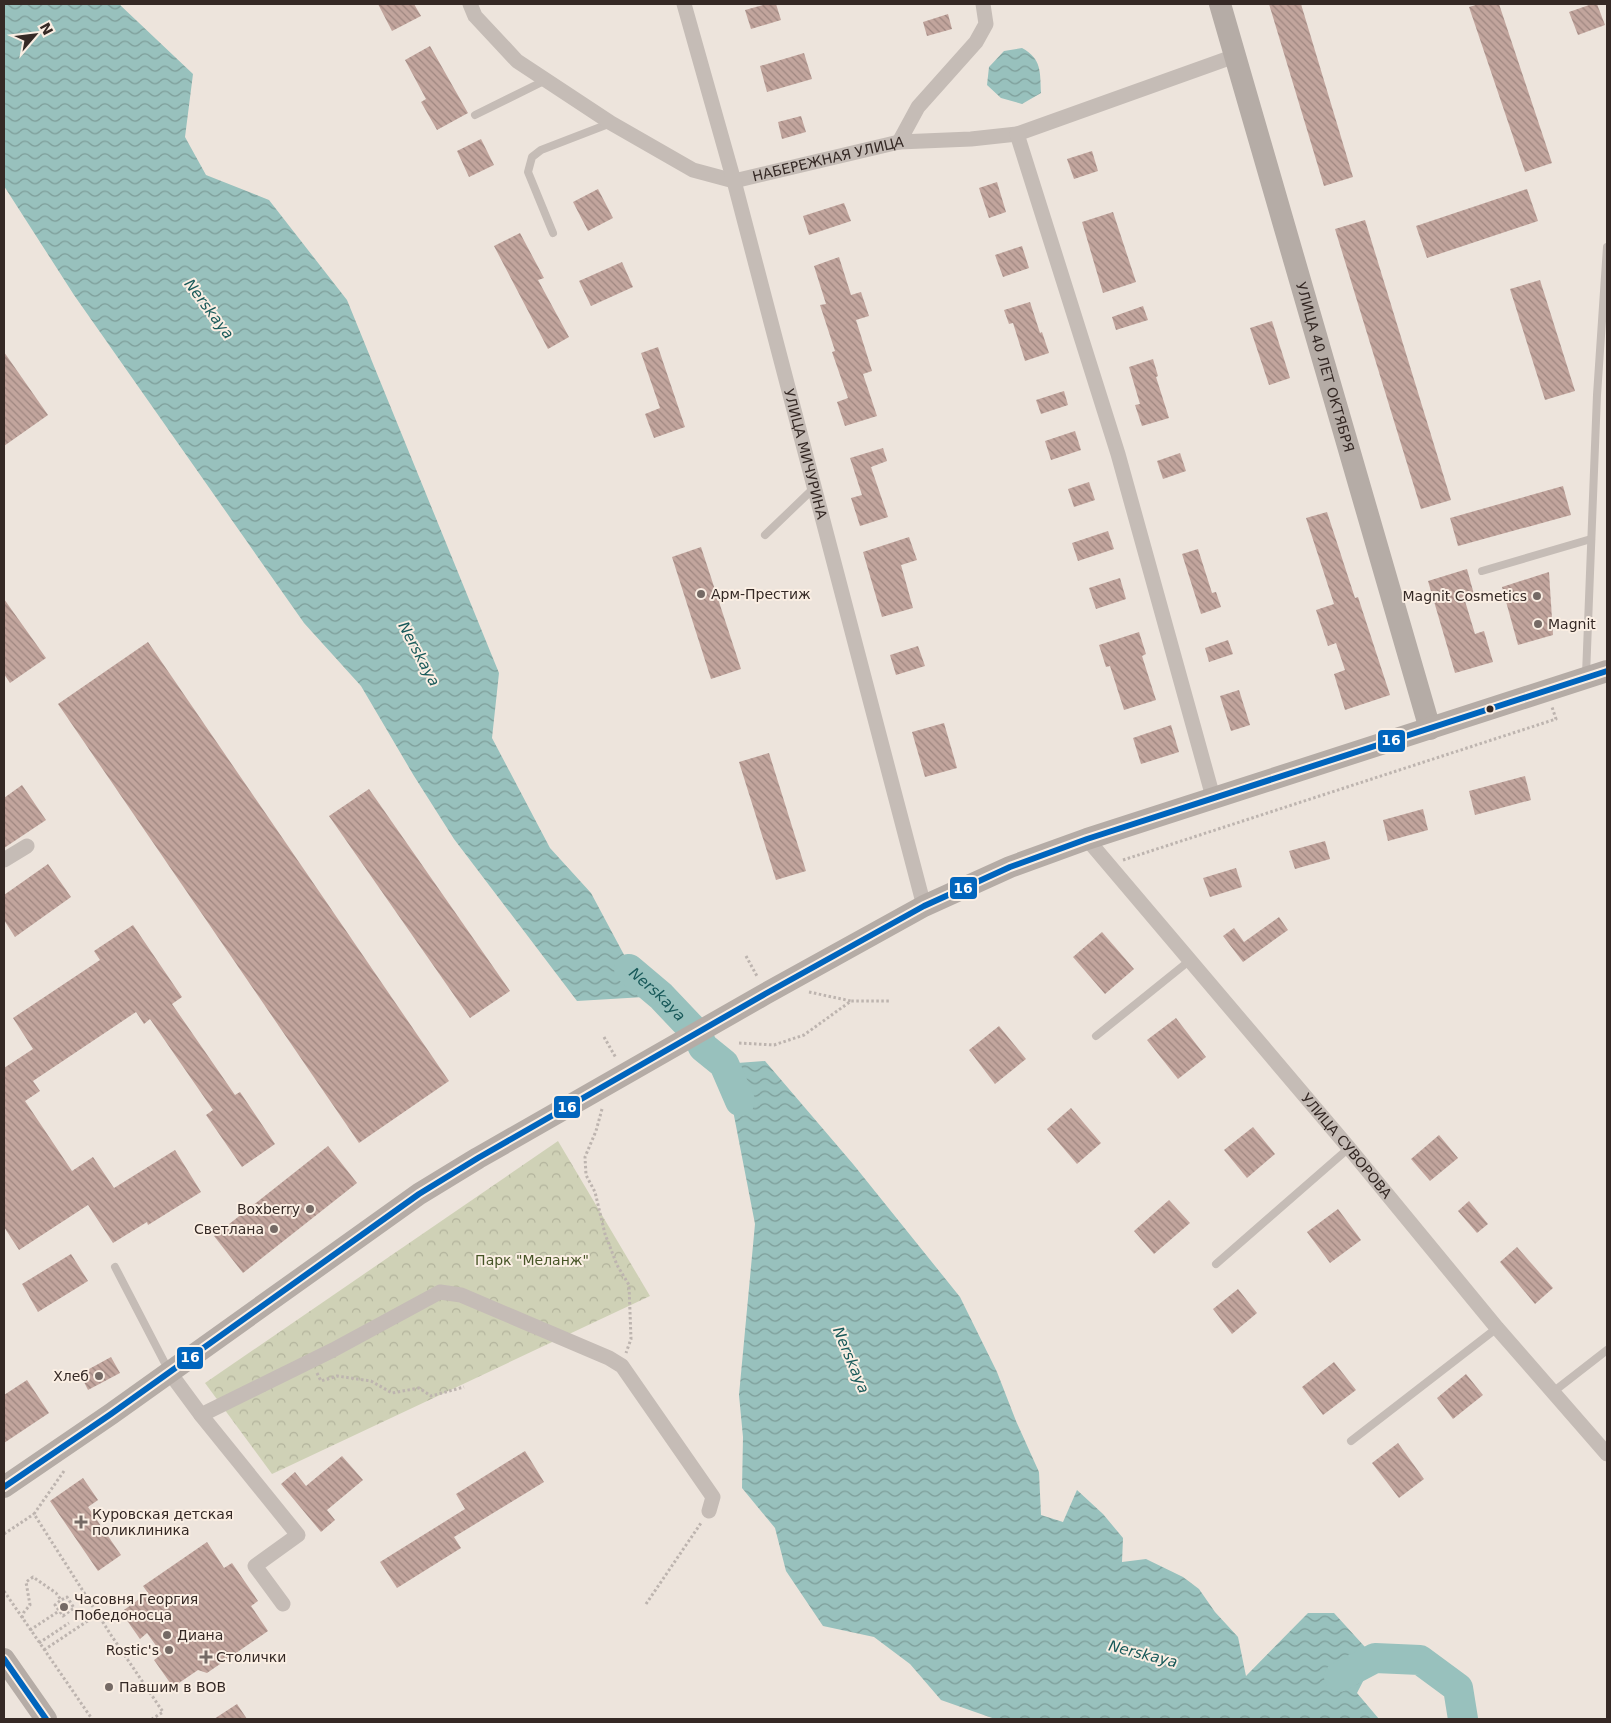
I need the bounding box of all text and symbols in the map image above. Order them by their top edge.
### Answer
north arrow [10,10,60,60]
text: N [37,20,56,38]
street label: НАБЕРЕЖНАЯ УЛИЦА [751,134,905,184]
water label: Nerskaya [181,275,237,343]
street label: УЛИЦА 40 ЛЕТ ОКТЯБРЯ [1293,280,1357,454]
street label: УЛИЦА МИЧУРИНА [781,387,830,521]
place label: Арм-Престиж [711,586,811,602]
marker: Арм-Престиж [695,588,707,600]
place label: Magnit Cosmetics [1402,588,1527,604]
marker: Magnit Cosmetics [1531,590,1543,602]
place label: Magnit [1548,616,1596,632]
marker: Magnit [1532,618,1544,630]
water label: Nerskaya [395,619,443,689]
unlabelled marker [1485,704,1495,714]
line badge: 16 [1377,729,1406,753]
text: 16 [1381,732,1401,748]
line badge: 16 [949,876,978,900]
text: 16 [953,880,973,896]
water label: Nerskaya [625,964,689,1025]
street label: УЛИЦА СУВОРОВА [1298,1090,1395,1202]
line badge: 16 [553,1095,581,1119]
text: 16 [557,1099,577,1115]
place label: Boxberry [237,1201,300,1217]
marker: Boxberry [304,1203,316,1215]
place label: Светлана [194,1221,264,1237]
marker: Светлана [268,1223,280,1235]
park label: Парк "Меланж" [475,1252,589,1268]
water label: Nerskaya [829,1324,873,1396]
line badge: 16 [176,1346,204,1370]
text: 16 [180,1349,200,1365]
place label: Хлеб [53,1368,89,1384]
marker: Хлеб [93,1370,105,1382]
place label: Куровская детская поликлиника [92,1506,233,1538]
marker: Куровская детская поликлиника [74,1515,88,1529]
place label: Часовня Георгия Победоносца [74,1591,198,1623]
marker: Часовня Георгия Победоносца [58,1601,70,1613]
place label: Диана [177,1627,223,1643]
marker: Диана [161,1629,173,1641]
water label: Nerskaya [1107,1637,1179,1671]
place label: Rostic's [106,1642,159,1658]
marker: Rostic's [163,1644,175,1656]
place label: Столички [216,1649,286,1665]
marker: Столички [200,1651,212,1663]
place label: Павшим в ВОВ [119,1679,226,1695]
marker: Павшим в ВОВ [103,1681,115,1693]

